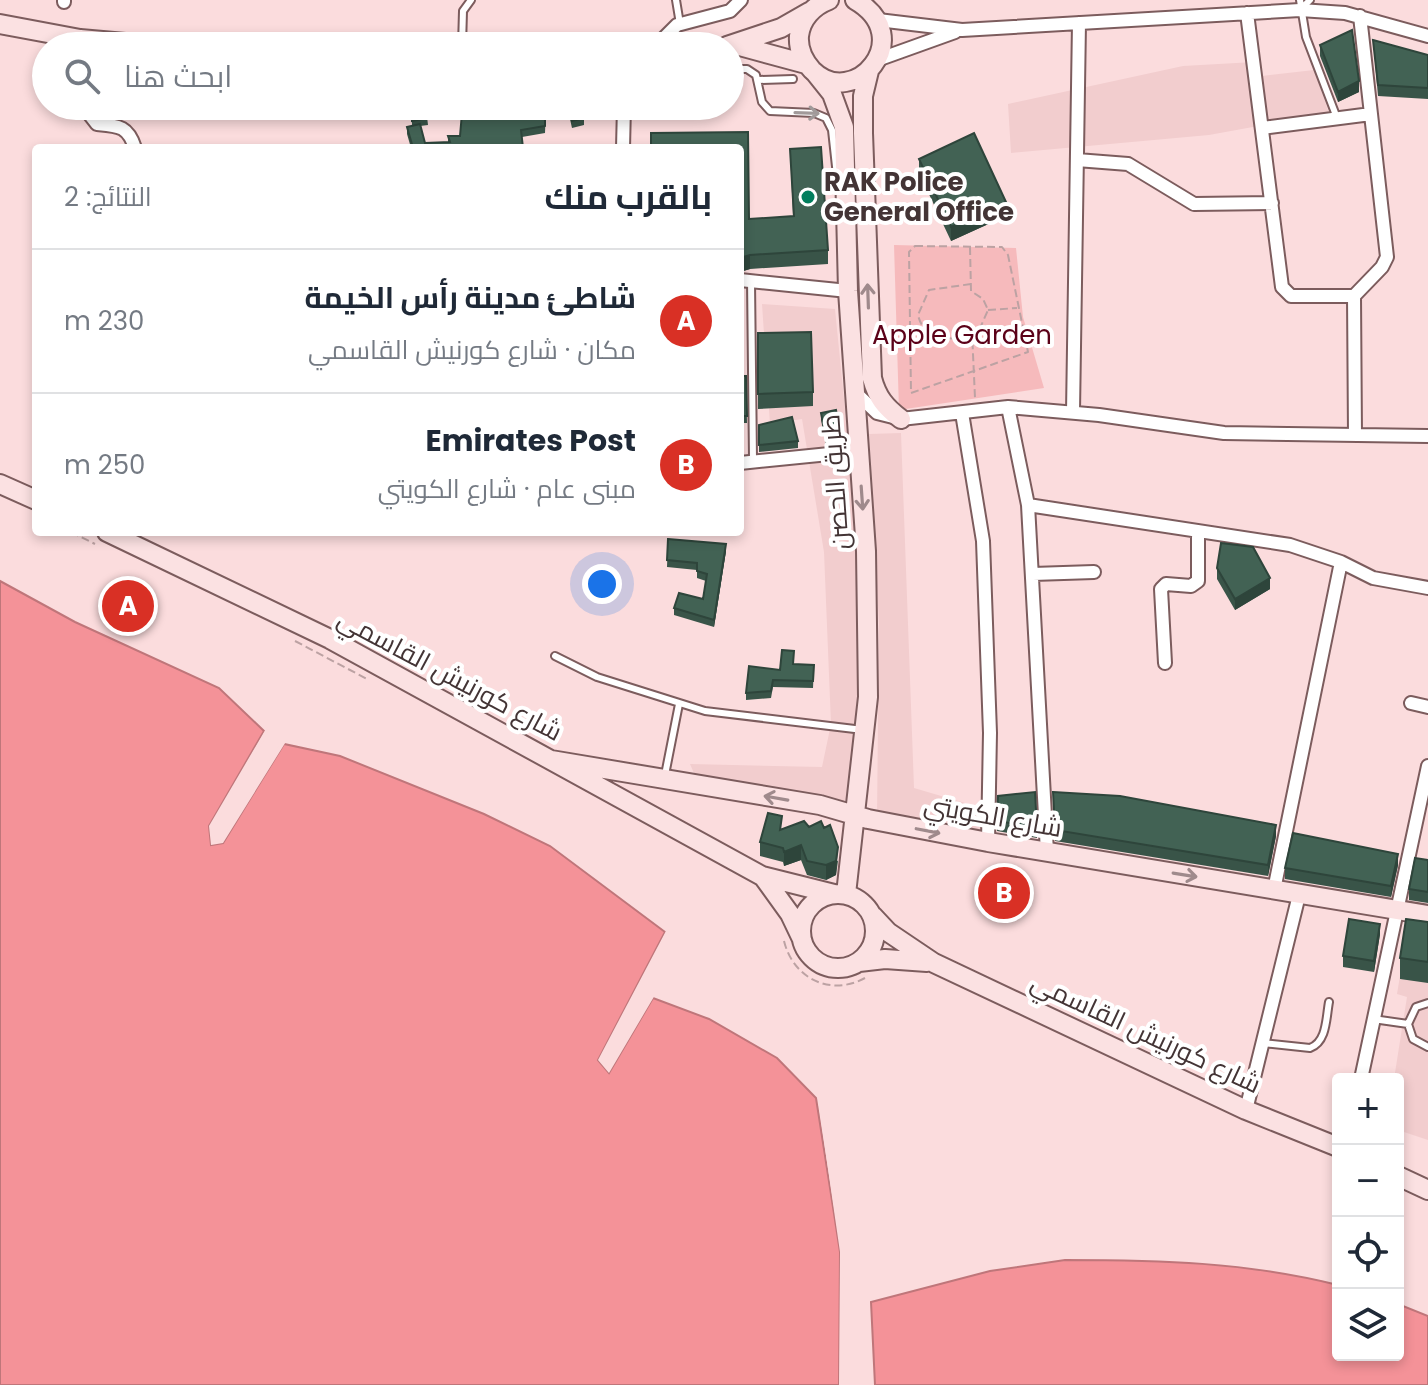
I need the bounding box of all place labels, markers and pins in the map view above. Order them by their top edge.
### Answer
place label: RAK Police General Office [824,164,1014,230]
marker: RAK Police General Office [799,188,817,206]
pin: A [102,576,154,636]
pin: B [978,863,1030,923]

